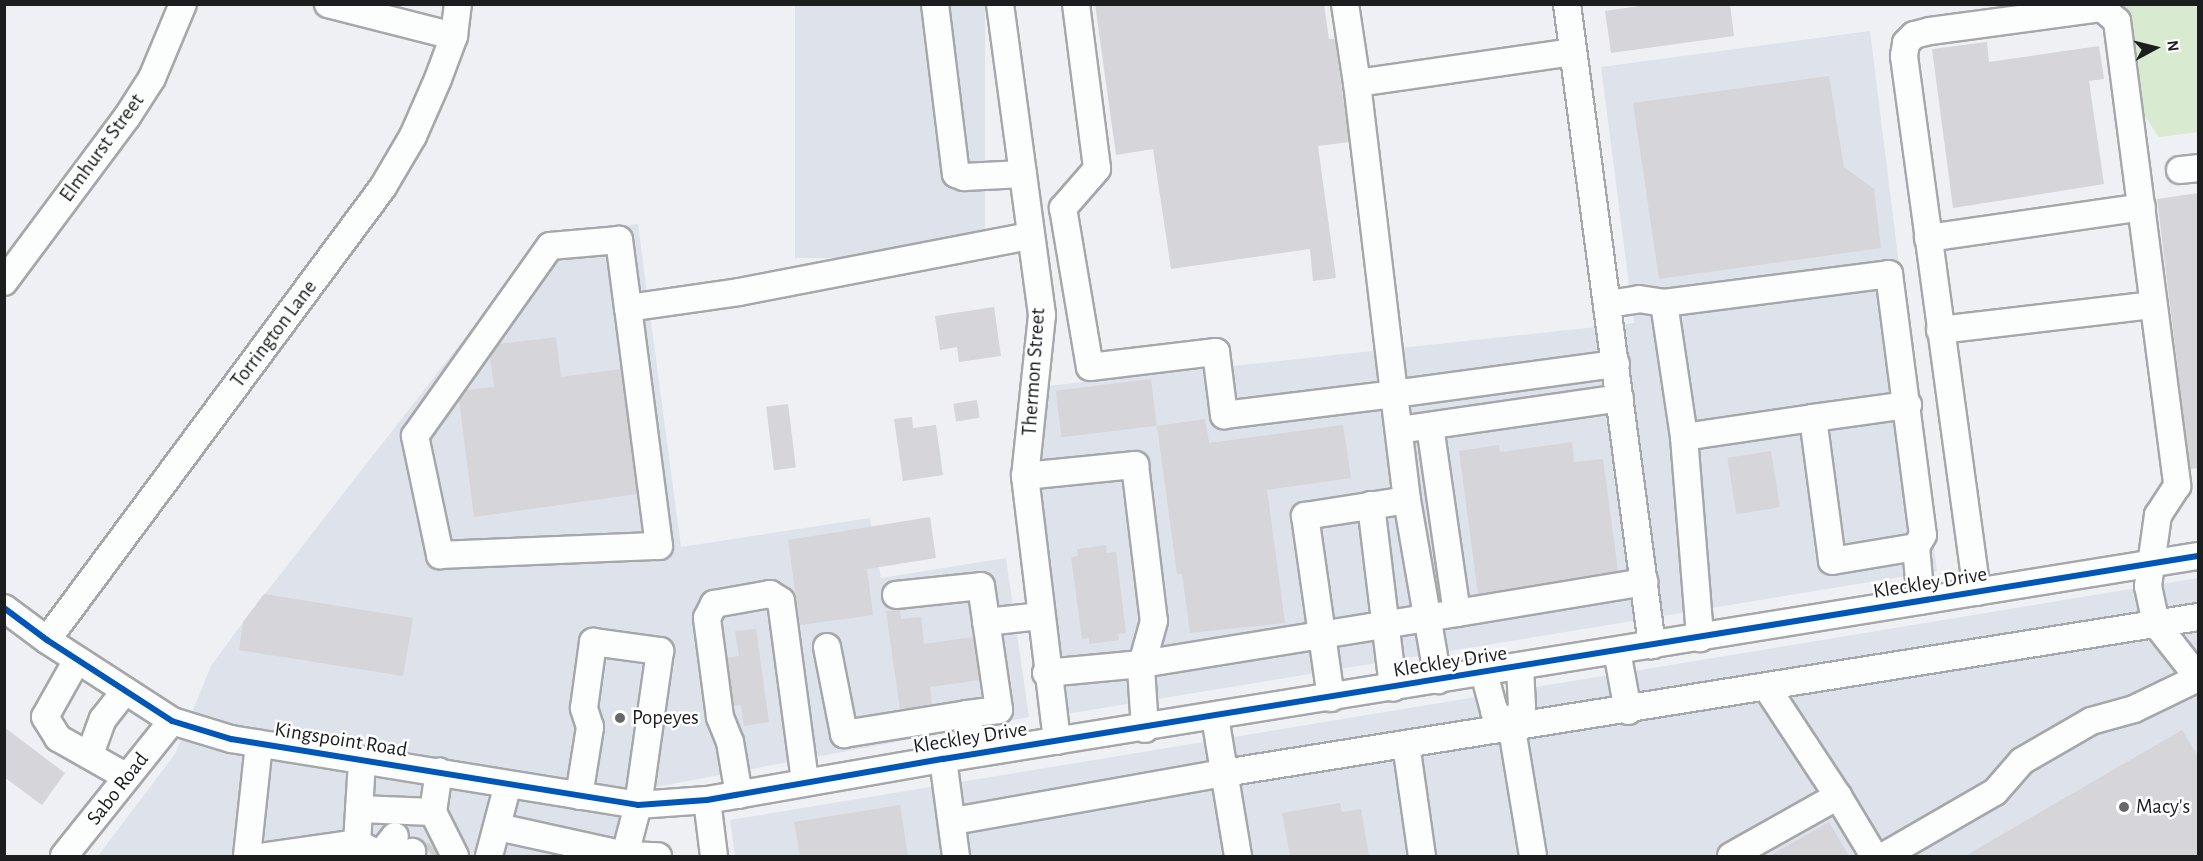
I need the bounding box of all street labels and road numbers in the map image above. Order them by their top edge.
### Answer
street label: Elmhurst Street [54,89,150,207]
street label: Torrington Lane [225,275,323,393]
street label: Thermon Street [1017,307,1051,437]
street label: Kleckley Drive [1871,562,1989,604]
street label: Kleckley Drive [1391,641,1509,683]
street label: Kingspoint Road [273,717,409,763]
street label: Kleckley Drive [911,717,1029,759]
street label: Sabo Road [82,748,154,830]

